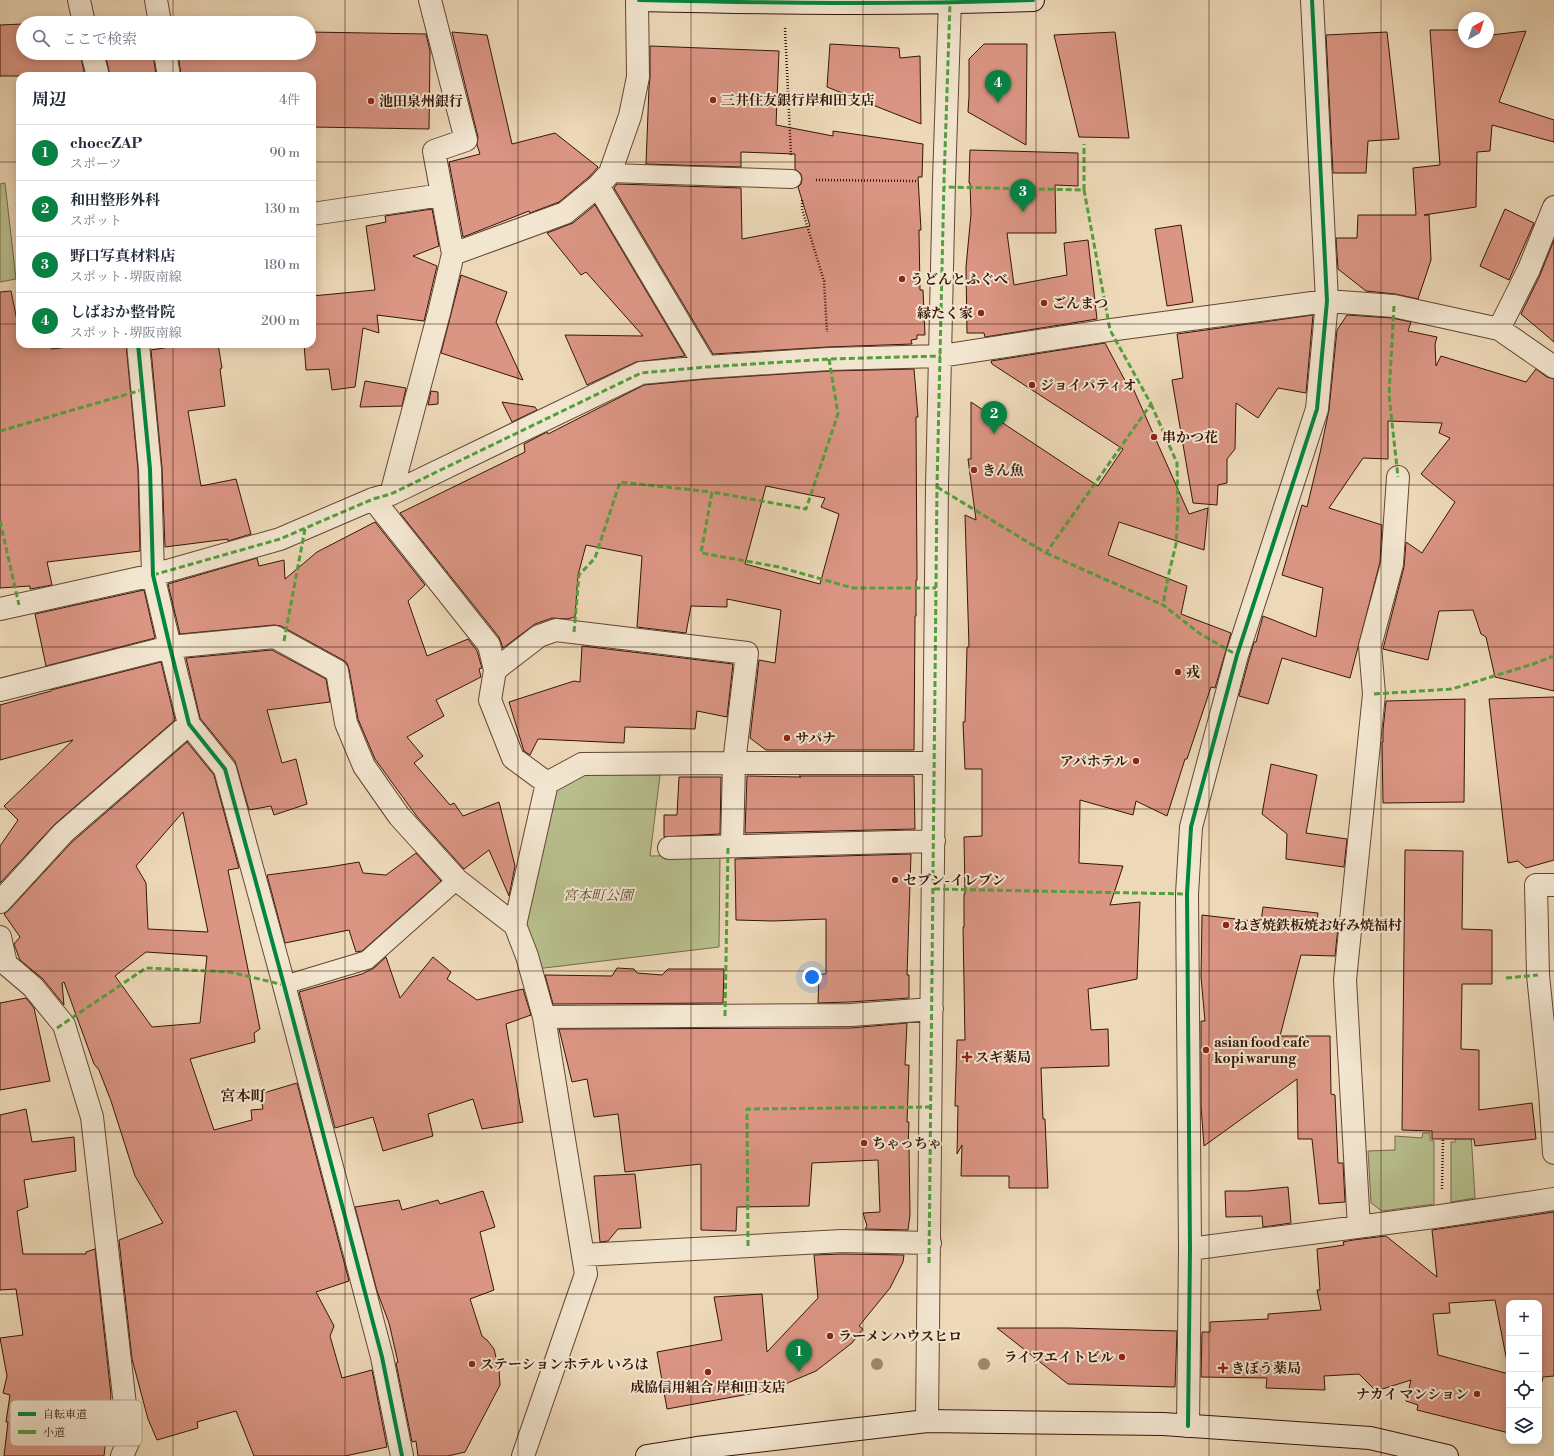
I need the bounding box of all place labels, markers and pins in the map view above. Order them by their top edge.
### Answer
pin: 4 [985,70,1011,103]
place label: 三井住友銀行岸和田支店 [721,92,875,110]
place label: 池田泉州銀行 [379,93,463,111]
marker: 三井住友銀行岸和田支店 [708,95,718,105]
marker: 池田泉州銀行 [366,96,376,106]
pin: 3 [1010,179,1036,212]
place label: うどんとふぐべ [910,271,1008,289]
marker: うどんとふぐべ [897,274,907,284]
place label: ごんまつ [1052,295,1108,313]
marker: ごんまつ [1039,298,1049,308]
place label: 縁たく家 [917,305,973,323]
marker: 縁たく家 [976,308,986,318]
place label: ジョイパティオ [1040,377,1136,395]
marker: ジョイパティオ [1027,380,1037,390]
pin: 2 [981,401,1007,434]
place label: 串かつ花 [1162,429,1218,447]
marker: 串かつ花 [1149,432,1159,442]
place label: きん魚 [982,462,1024,480]
marker: きん魚 [969,465,979,475]
place label: 戎 [1186,664,1200,682]
marker: 戎 [1173,667,1183,677]
place label: サパナ [795,730,836,748]
marker: サパナ [782,733,792,743]
place label: アパホテル [1060,753,1128,771]
marker: アパホテル [1131,756,1141,766]
place label: セブン-イレブン [903,872,1005,890]
marker: セブン-イレブン [890,875,900,885]
place label: ねぎ焼鉄板焼お好み焼福村 [1234,917,1402,935]
marker: ねぎ焼鉄板焼お好み焼福村 [1221,920,1231,930]
place label: asian food cafe kopi warung [1214,1034,1310,1068]
marker: asian food cafe kopi warung [1201,1045,1211,1055]
place label: スギ薬局 [975,1049,1031,1067]
marker: スギ薬局 [962,1052,972,1062]
place label: ちゃっちゃ [872,1135,942,1153]
marker: ちゃっちゃ [859,1138,869,1148]
place label: ラーメンハウスヒロ [838,1328,962,1346]
marker: ラーメンハウスヒロ [825,1331,835,1341]
pin: 1 [786,1339,812,1372]
place label: ライフエイトビル [1004,1349,1114,1367]
marker: ライフエイトビル [1117,1352,1127,1362]
place label: ステーションホテル いろは [480,1356,649,1374]
marker: ステーションホテル いろは [467,1359,477,1369]
place label: きぼう薬局 [1231,1360,1301,1378]
marker: きぼう薬局 [1218,1363,1228,1373]
marker: 成協信用組合 岸和田支店 [703,1367,713,1377]
place label: 成協信用組合 岸和田支店 [630,1379,786,1397]
place label: ナカイ マンション [1356,1386,1469,1404]
marker: ナカイ マンション [1472,1389,1482,1399]

